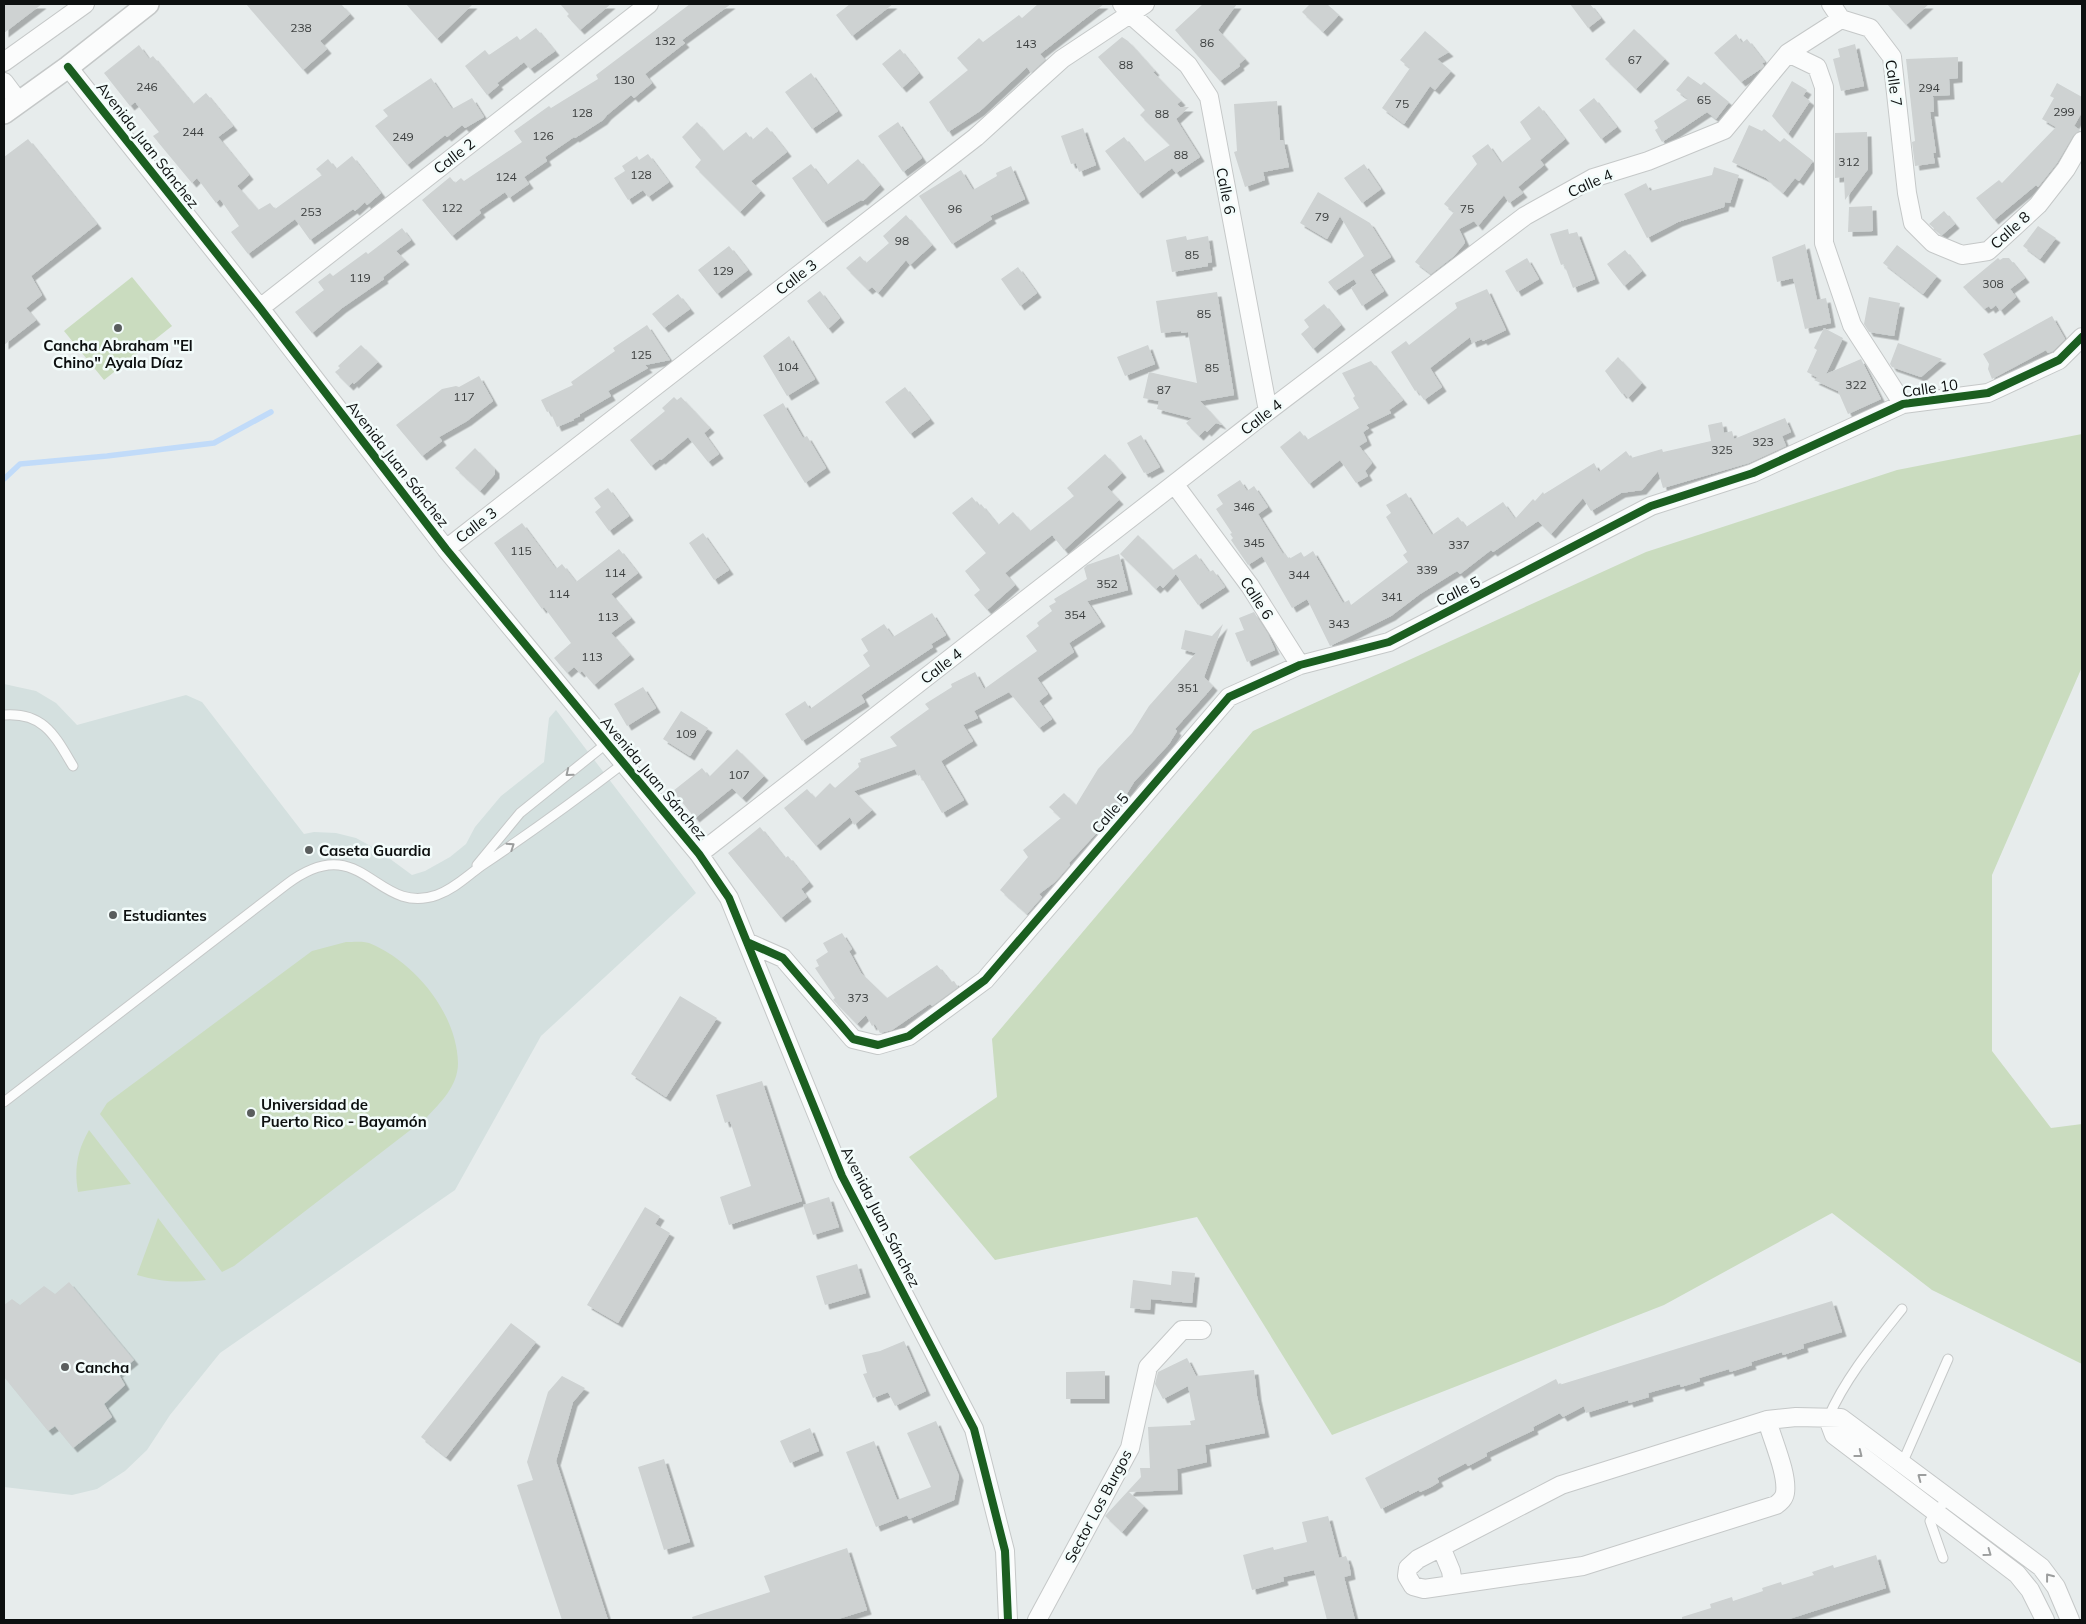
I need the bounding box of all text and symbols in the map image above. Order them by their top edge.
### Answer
house number: 238 [290,20,312,35]
house number: 132 [654,33,676,48]
house number: 86 [1200,35,1214,50]
house number: 143 [1015,36,1037,51]
house number: 67 [1628,52,1642,67]
house number: 88 [1119,57,1133,72]
street label: Calle 7 [1881,58,1907,108]
house number: 130 [613,72,635,87]
street label: Avenida Juan Sánchez [93,78,203,212]
house number: 246 [136,79,158,94]
house number: 294 [1918,80,1940,95]
house number: 65 [1697,92,1711,107]
house number: 75 [1395,96,1409,111]
house number: 299 [2053,104,2075,119]
house number: 128 [571,105,593,120]
house number: 88 [1155,106,1169,121]
house number: 244 [182,124,204,139]
house number: 126 [532,128,554,143]
house number: 249 [392,129,414,144]
street label: Calle 2 [430,134,478,178]
house number: 88 [1174,147,1188,162]
house number: 312 [1838,154,1860,169]
street label: Calle 4 [1565,165,1615,201]
street label: Calle 6 [1212,166,1240,216]
house number: 128 [630,167,652,182]
house number: 124 [495,169,517,184]
house number: 122 [441,200,463,215]
house number: 96 [948,201,962,216]
house number: 75 [1460,201,1474,216]
house number: 253 [300,204,322,219]
street label: Calle 8 [1986,207,2034,253]
house number: 79 [1315,209,1329,224]
house number: 98 [895,233,909,248]
house number: 85 [1185,247,1199,262]
street label: Calle 3 [772,255,820,299]
house number: 129 [712,263,734,278]
house number: 119 [349,270,371,285]
house number: 308 [1982,276,2004,291]
house number: 85 [1197,306,1211,321]
marker: Cancha Abraham "El Chino" Ayala Díaz [112,322,124,334]
place label: Cancha Abraham "El Chino" Ayala Díaz [43,336,193,372]
house number: 125 [630,347,652,362]
house number: 104 [777,359,799,374]
house number: 85 [1205,360,1219,375]
street label: Calle 10 [1901,375,1959,401]
house number: 322 [1845,377,1867,392]
house number: 87 [1157,382,1171,397]
house number: 117 [453,389,475,404]
street label: Calle 4 [1237,395,1285,439]
street label: Avenida Juan Sánchez [343,397,453,531]
house number: 323 [1752,434,1774,449]
house number: 325 [1711,442,1733,457]
house number: 346 [1233,499,1255,514]
street label: Calle 3 [452,503,500,547]
house number: 345 [1243,535,1265,550]
house number: 337 [1448,537,1470,552]
house number: 115 [510,543,532,558]
house number: 339 [1416,562,1438,577]
house number: 114 [604,565,626,580]
house number: 344 [1288,567,1310,582]
street label: Calle 5 [1433,572,1483,610]
street label: Calle 6 [1236,573,1278,623]
house number: 352 [1096,576,1118,591]
house number: 114 [548,586,570,601]
house number: 341 [1381,589,1403,604]
house number: 354 [1064,607,1086,622]
house number: 113 [597,609,619,624]
house number: 343 [1328,616,1350,631]
street label: Calle 4 [917,644,965,688]
house number: 113 [581,649,603,664]
house number: 351 [1177,680,1199,695]
street label: Avenida Juan Sánchez [597,712,711,844]
house number: 109 [675,726,697,741]
house number: 107 [728,767,750,782]
one-way arrow [565,768,574,777]
street label: Calle 5 [1087,789,1133,837]
place label: Caseta Guardia [319,841,431,860]
one-way arrow [506,843,515,852]
marker: Caseta Guardia [303,844,315,856]
place label: Estudiantes [123,906,207,925]
marker: Estudiantes [107,909,119,921]
house number: 373 [847,990,869,1005]
place label: Universidad de Puerto Rico - Bayamón [261,1095,427,1131]
marker: Universidad de Puerto Rico - Bayamón [245,1107,257,1119]
street label: Avenida Juan Sánchez [837,1143,925,1291]
place label: Cancha [75,1358,129,1377]
marker: Cancha [59,1361,71,1373]
street label: Sector Los Burgos [1060,1446,1136,1566]
one-way arrow [1853,1448,1863,1457]
one-way arrow [1917,1474,1927,1483]
one-way arrow [1982,1547,1992,1556]
one-way arrow [2046,1574,2054,1583]

